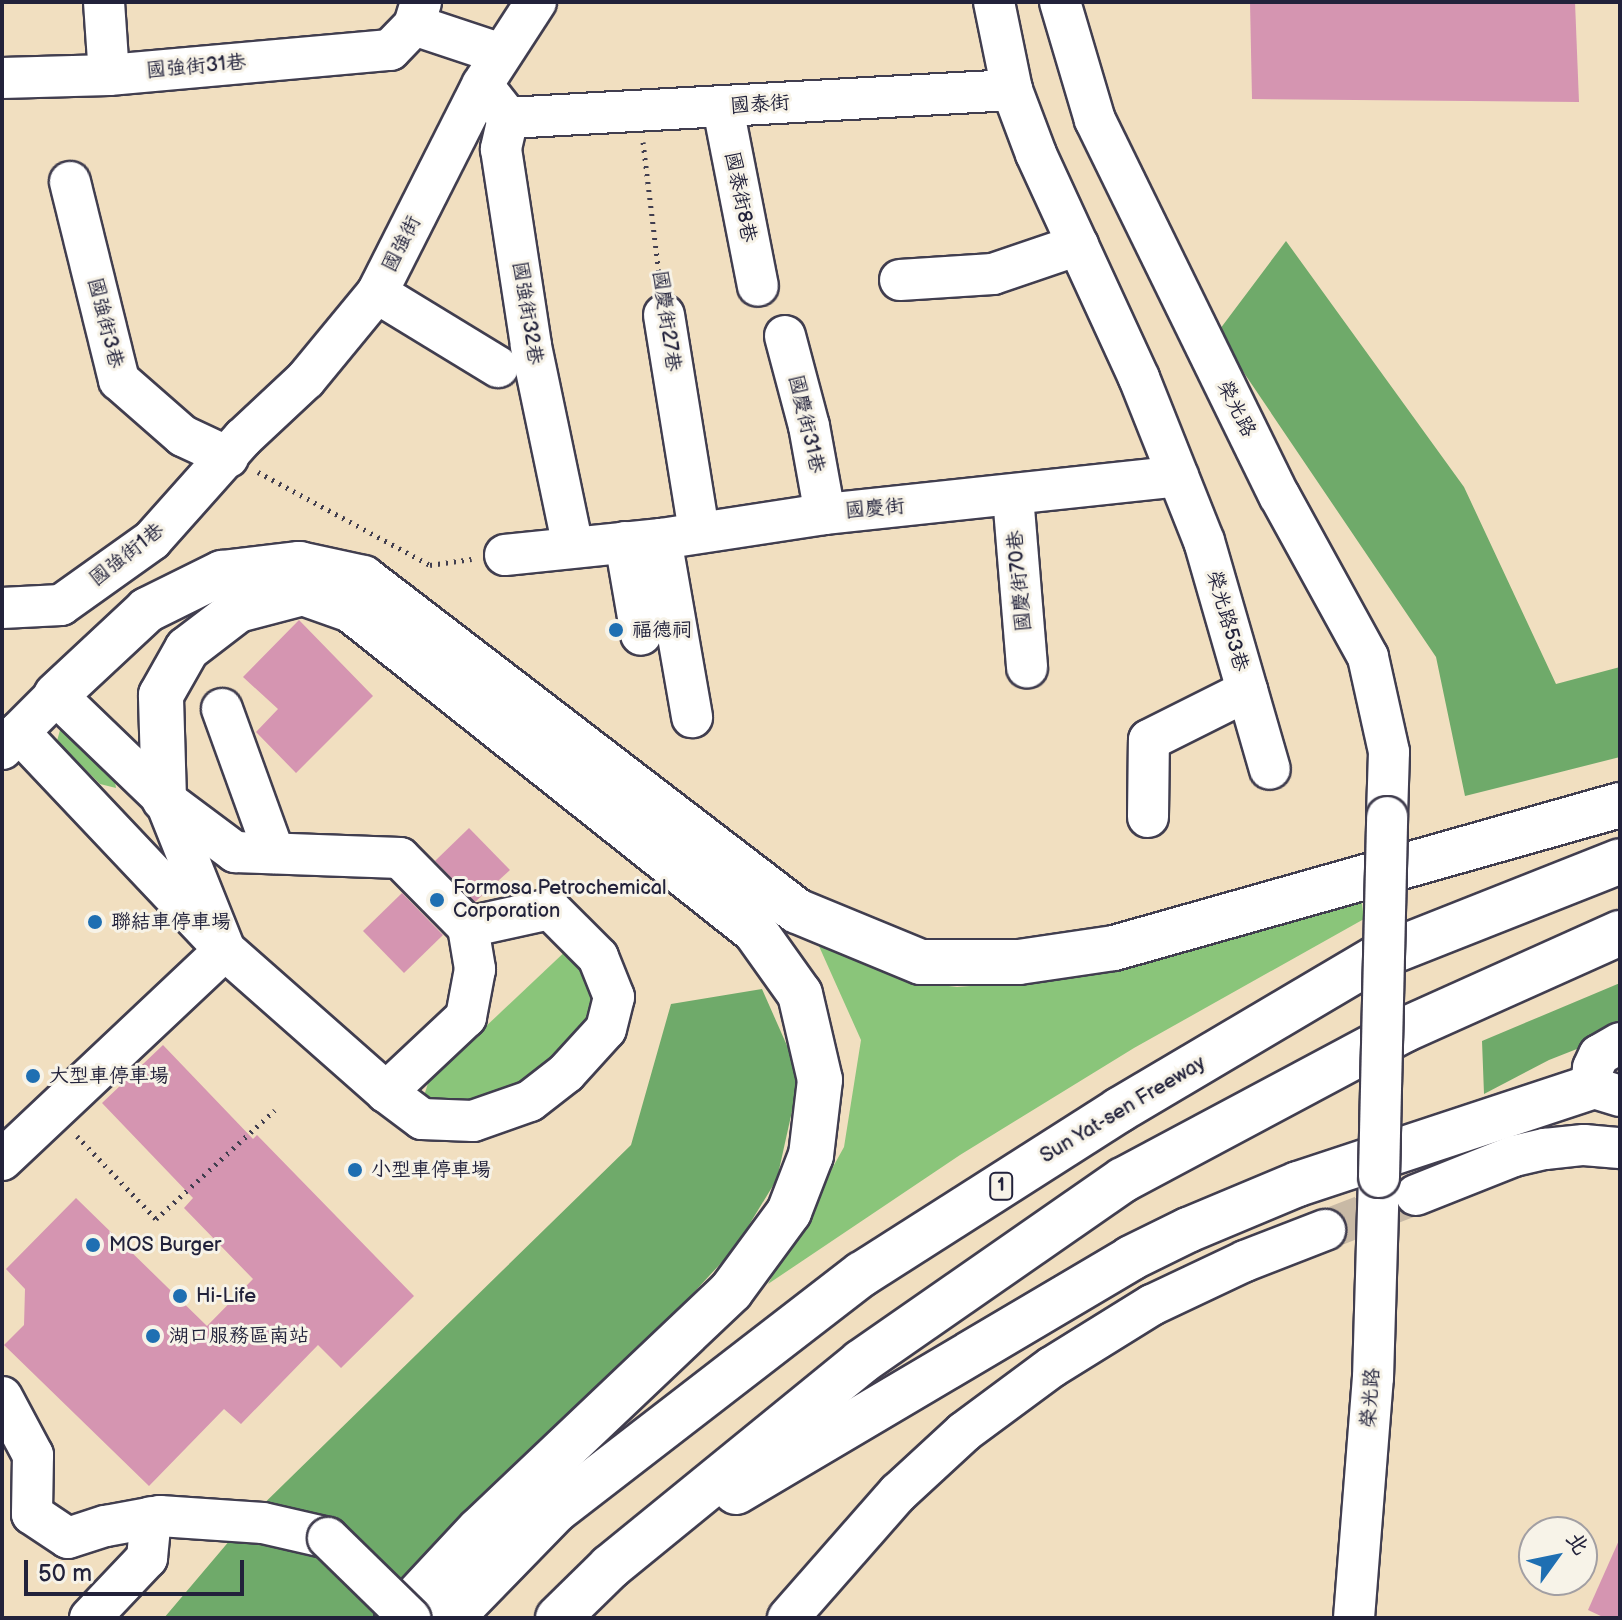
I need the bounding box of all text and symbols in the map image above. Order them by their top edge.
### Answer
street label: 國強街31巷 [145,51,247,83]
street label: 國泰街 [729,91,791,119]
street label: 國泰街8巷 [719,150,761,244]
street label: 國強街 [378,212,426,276]
street label: 國強街32巷 [507,260,547,366]
street label: 國慶街27巷 [647,269,685,373]
street label: 國強街3巷 [82,275,128,371]
street label: 國慶街31巷 [783,373,829,475]
street label: 榮光路 [1212,377,1260,441]
street label: 國慶街 [844,494,906,524]
street label: 國強街1巷 [85,519,169,591]
street label: 國慶街70巷 [1004,529,1036,633]
street label: 榮光路53巷 [1201,568,1253,674]
place label: 福德祠 [632,618,692,642]
marker: 福德祠 [607,621,625,639]
place label: Formosa Petrochemical Corporation [453,876,667,923]
marker: Formosa Petrochemical Corporation [428,891,446,909]
place label: 聯結車停車場 [111,910,231,934]
marker: 聯結車停車場 [86,913,104,931]
street label: Sun Yat-sen Freeway [1036,1051,1210,1169]
place label: 大型車停車場 [49,1064,169,1088]
marker: 大型車停車場 [24,1067,42,1085]
place label: 小型車停車場 [371,1158,491,1182]
marker: 小型車停車場 [346,1161,364,1179]
road number: 1 [989,1172,1013,1200]
place label: MOS Burger [109,1233,221,1257]
marker: MOS Burger [84,1236,102,1254]
place label: Hi-Life [196,1284,256,1308]
marker: Hi-Life [171,1287,189,1305]
place label: 湖口服務區南站 [169,1324,309,1348]
marker: 湖口服務區南站 [144,1327,162,1345]
street label: 榮光路 [1357,1367,1385,1429]
north arrow [1518,1516,1598,1596]
text: 北 [1560,1527,1594,1560]
scale bar [28,1544,248,1594]
text: 50 m [38,1559,92,1588]

